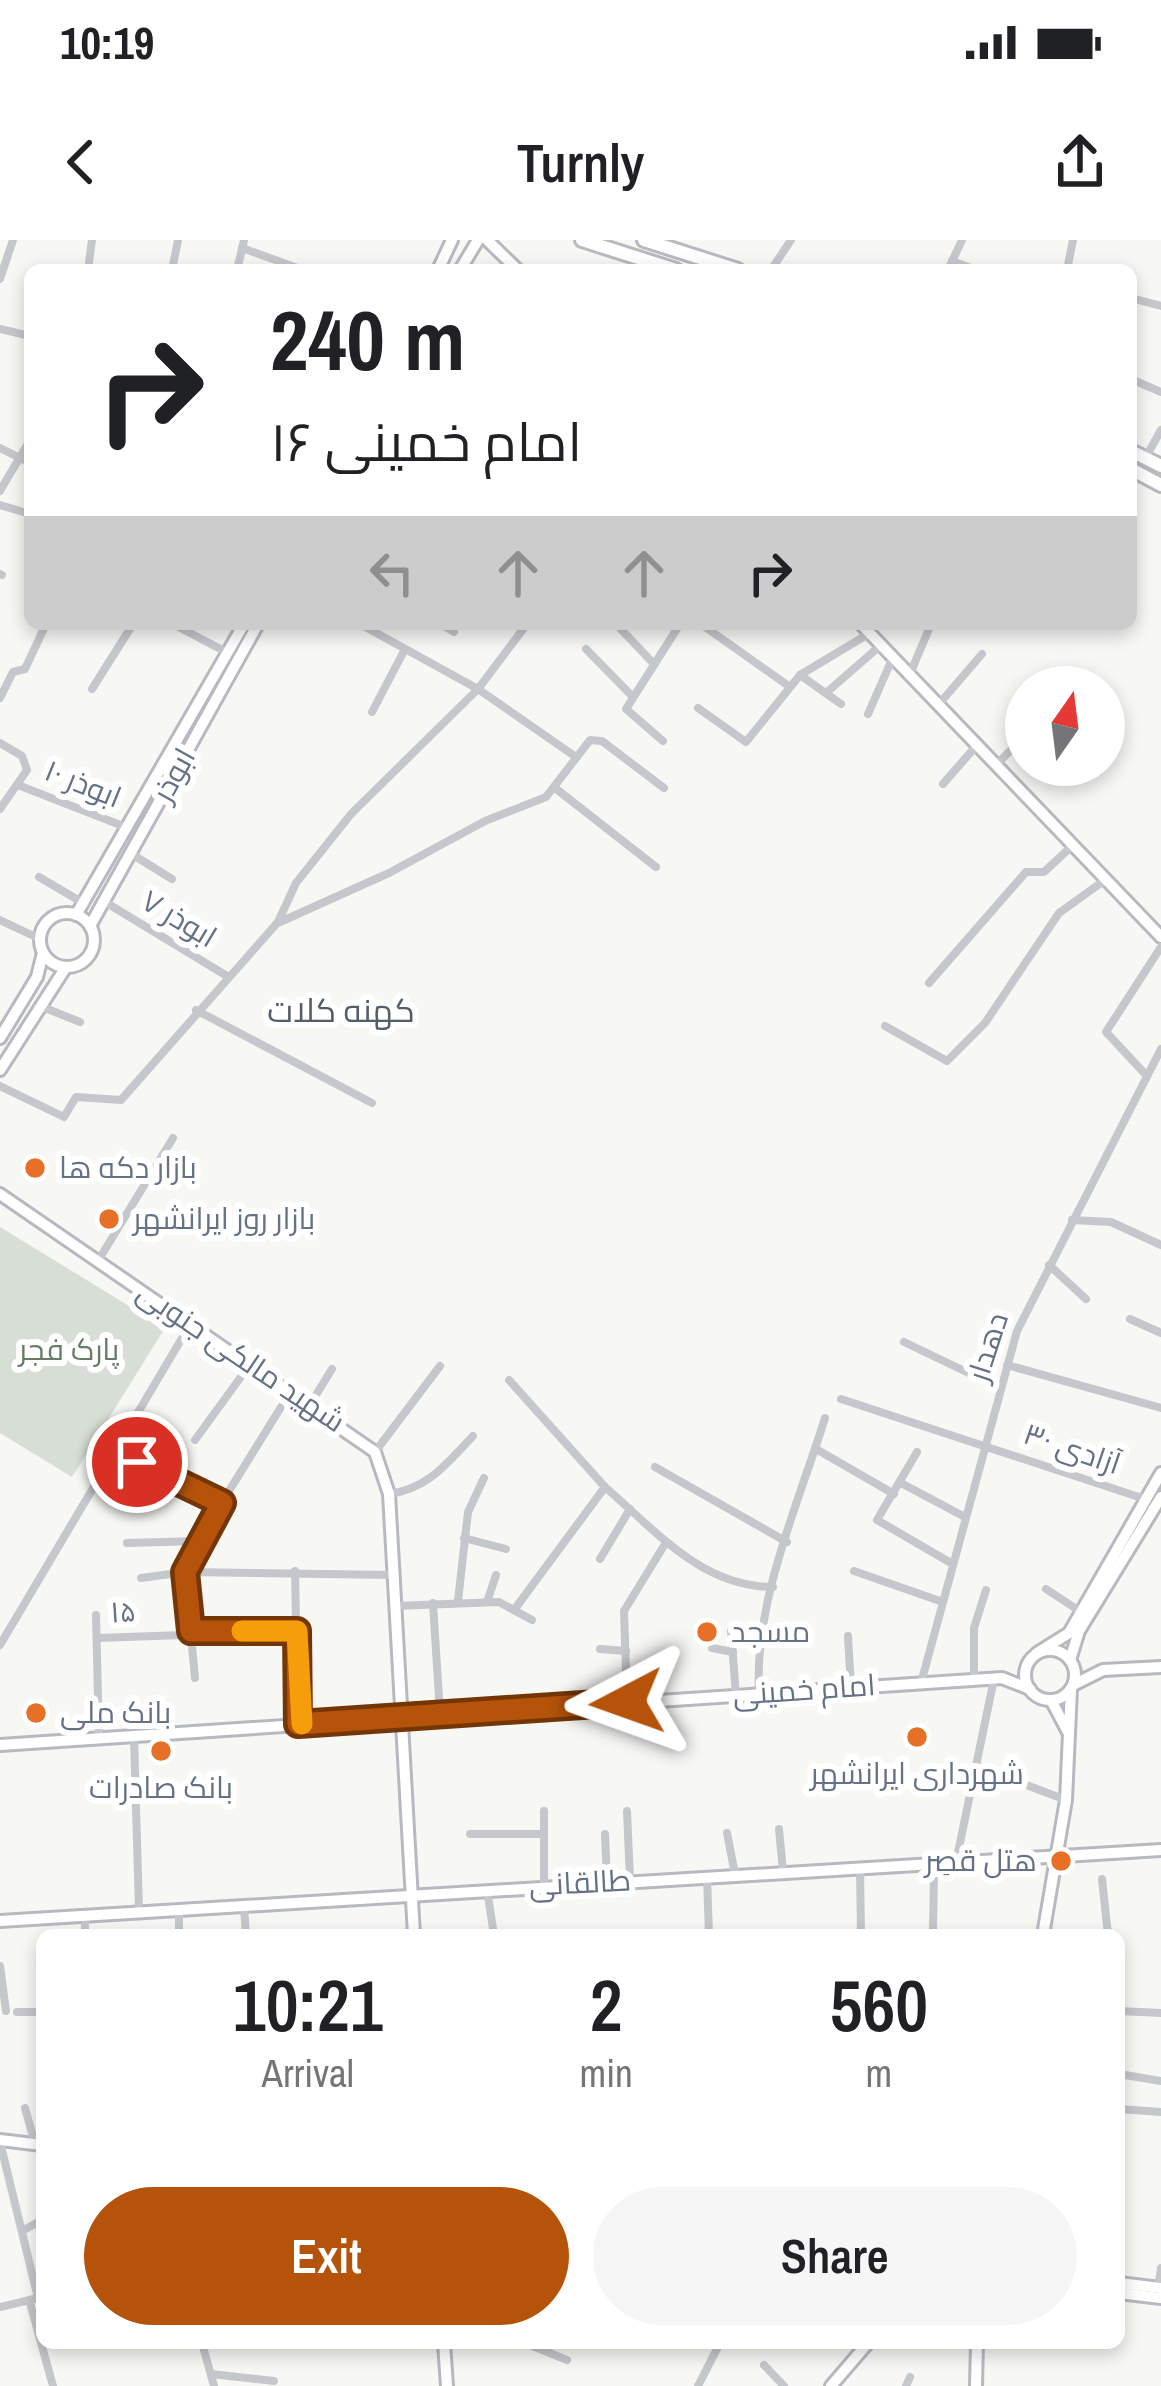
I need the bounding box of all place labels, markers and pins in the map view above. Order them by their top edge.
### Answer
place label: بازار دکه ها [59,1147,197,1187]
marker: بازار دکه ها [22,1155,48,1181]
place label: بازار روز ایرانشهر [131,1198,315,1238]
marker: بازار روز ایرانشهر [96,1206,122,1232]
pin [86,1411,188,1513]
place label: مسجد [731,1611,810,1651]
marker: مسجد [694,1619,720,1645]
place label: بانک ملی [60,1692,171,1732]
marker: بانک ملی [23,1700,49,1726]
marker: شهرداری ایرانشهر [904,1724,930,1750]
marker: بانک صادرات [148,1738,174,1764]
place label: شهرداری ایرانشهر [808,1753,1024,1793]
place label: بانک صادرات [89,1767,233,1807]
place label: هتل قصِر [923,1840,1037,1880]
marker: هتل قصِر [1048,1848,1074,1874]

